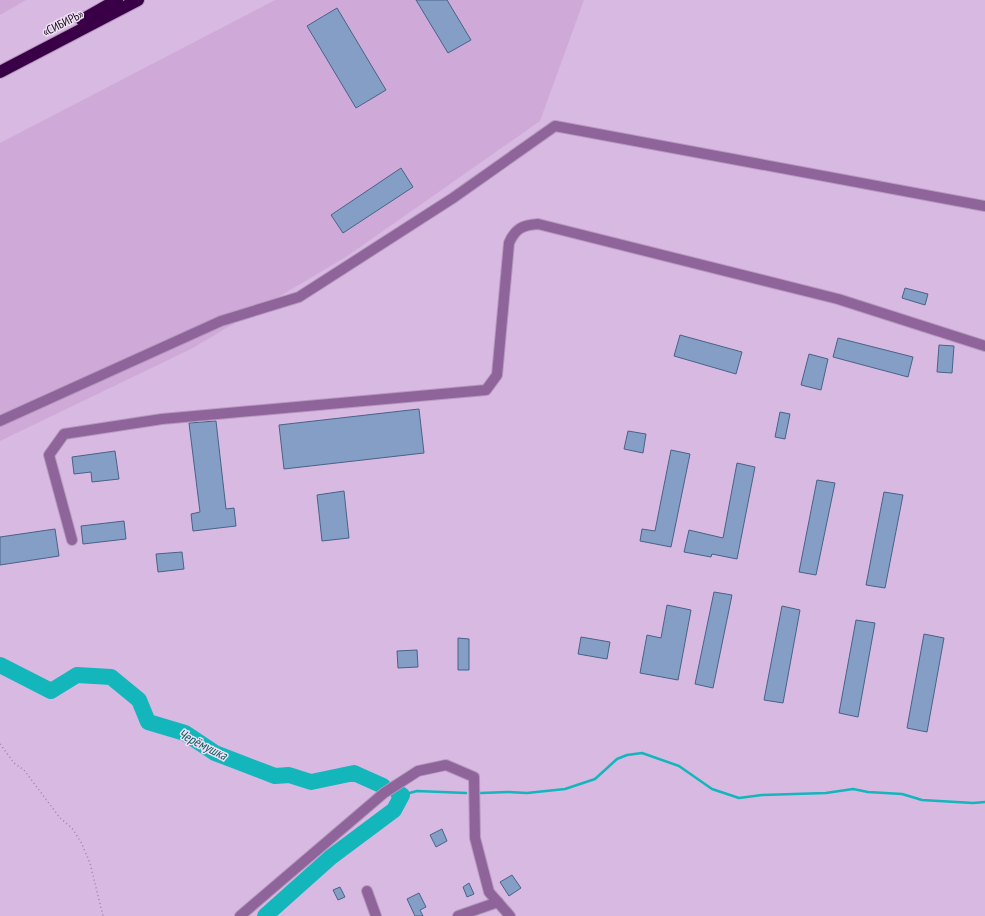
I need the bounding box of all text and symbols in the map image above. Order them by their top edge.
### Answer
street label: «СИБИРЬ» [40,6,86,39]
water label: Черёмушка [176,725,231,764]

